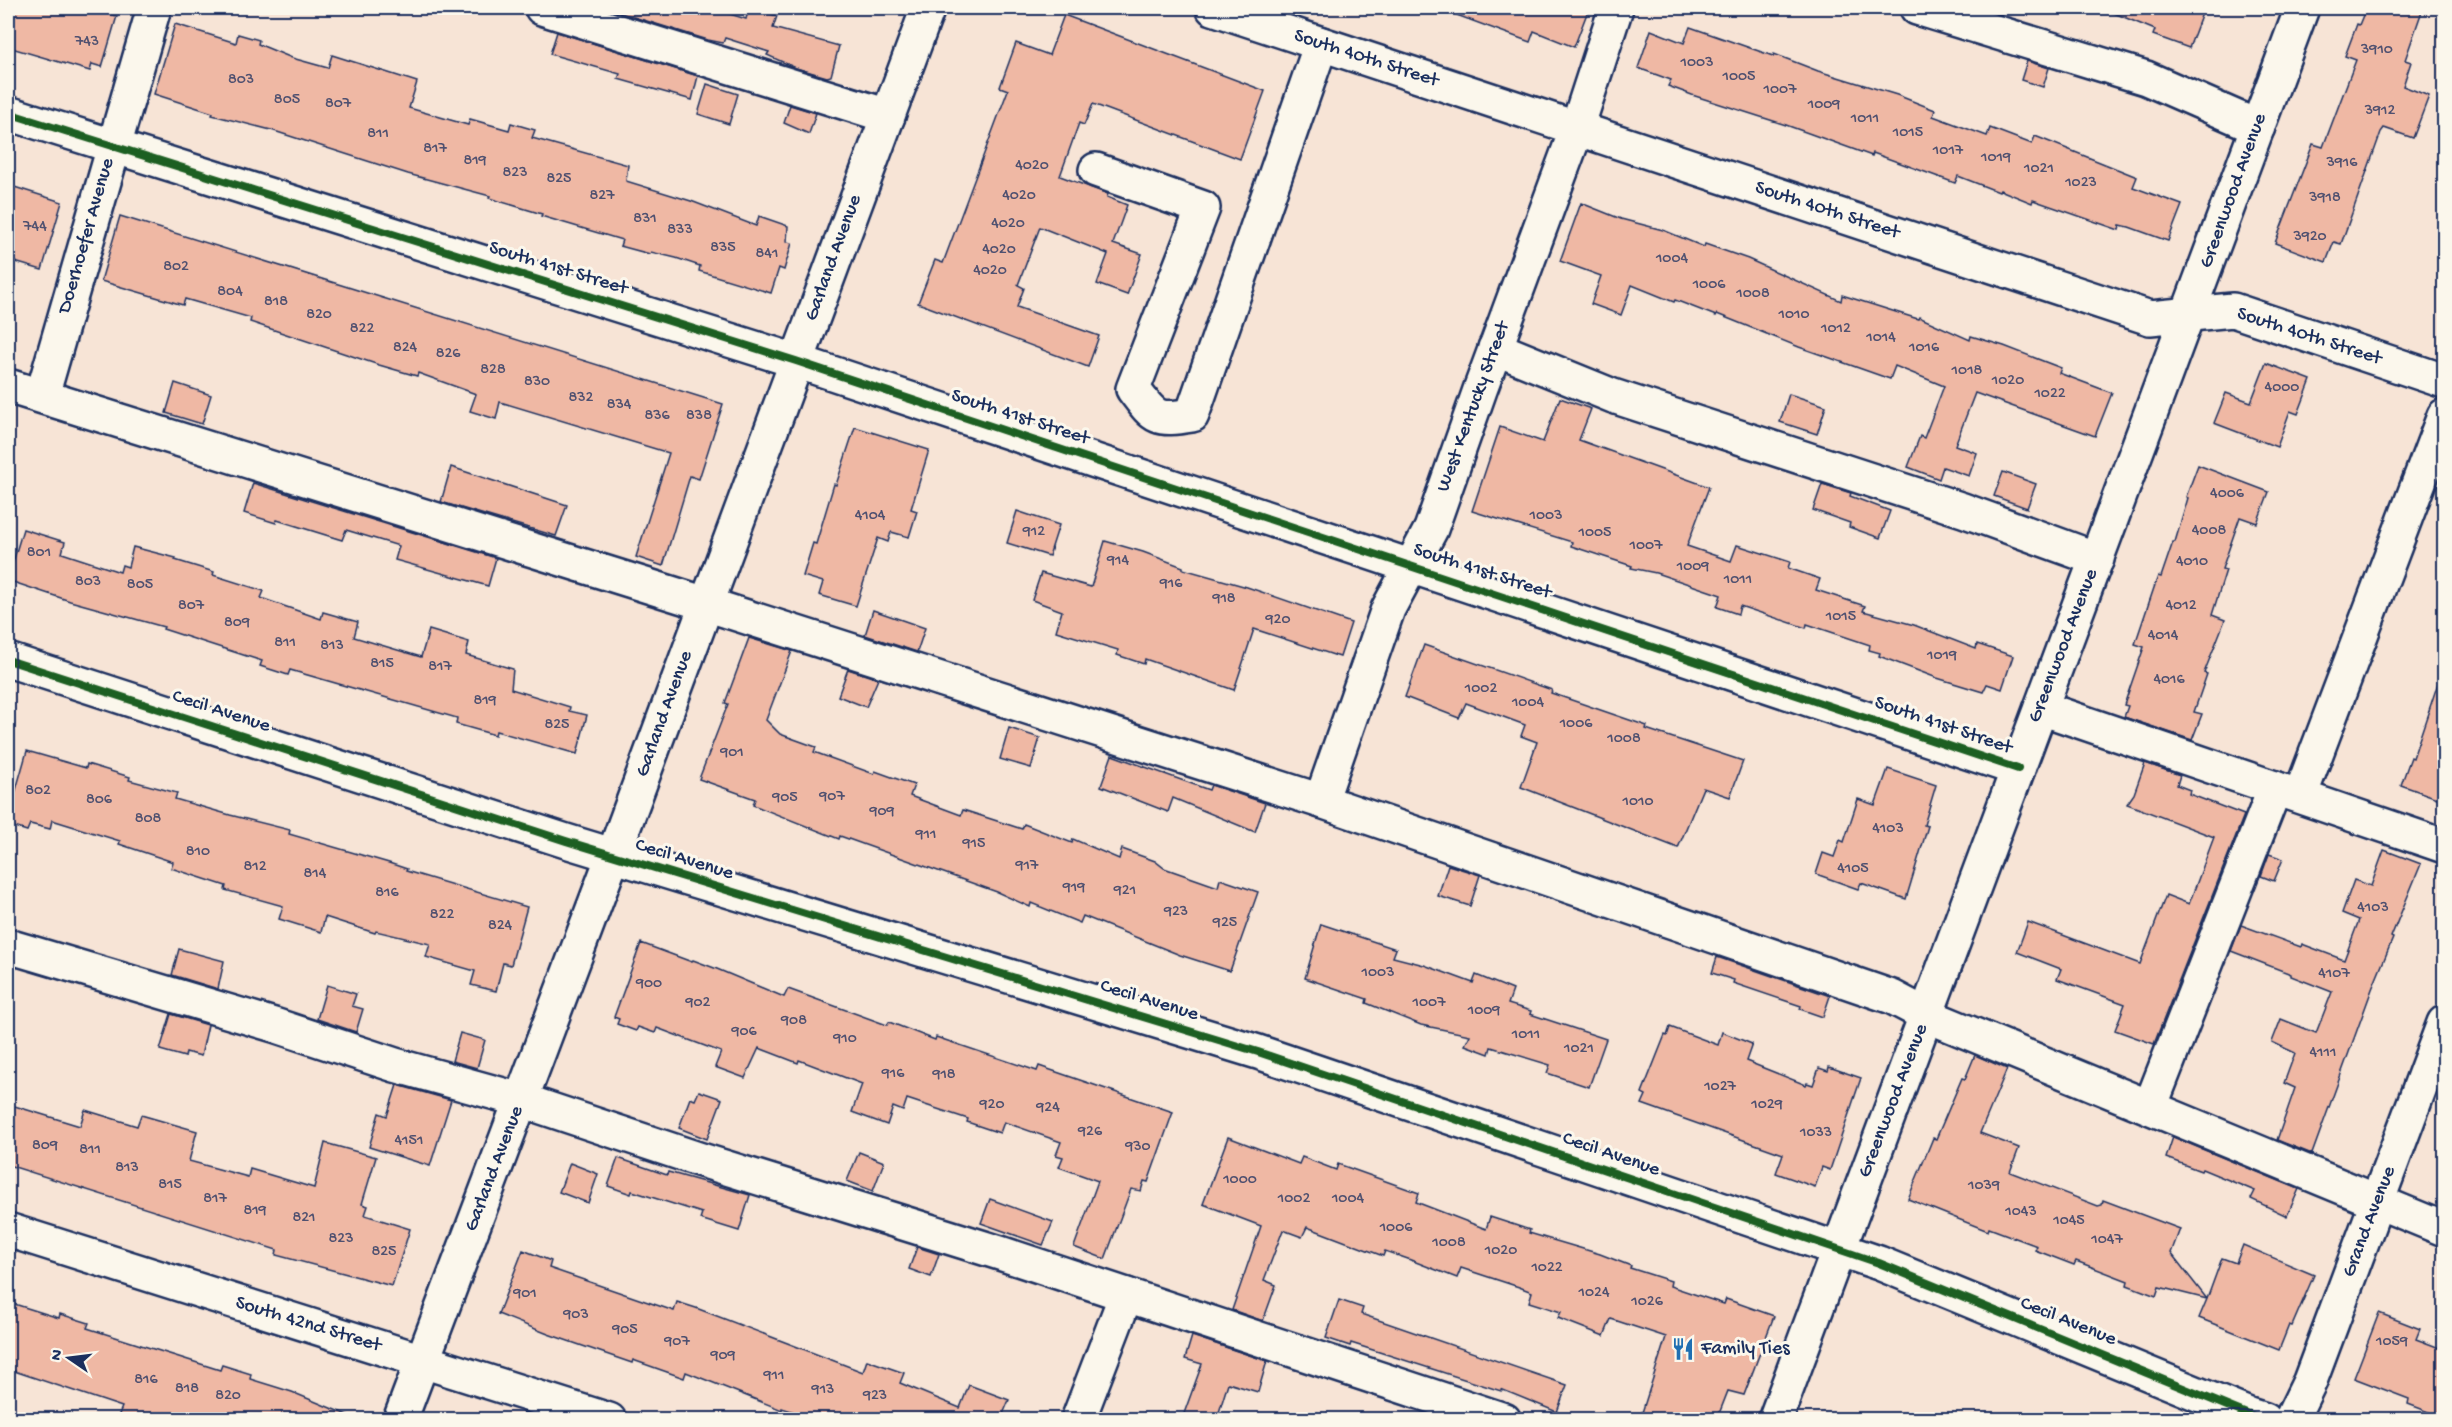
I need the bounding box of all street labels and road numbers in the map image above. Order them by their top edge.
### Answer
street label: South 40th Street [1291,25,1443,94]
street label: Greenwood Avenue [2195,110,2273,271]
street label: Doerhoefer Avenue [53,155,120,318]
street label: South 40th Street [1752,177,1904,246]
street label: Garland Avenue [801,191,868,324]
street label: South 41st Street [486,237,632,302]
street label: South 40th Street [2234,303,2386,372]
street label: West Kentucky Street [1432,317,1516,495]
street label: South 41st Street [948,385,1094,452]
street label: South 41st Street [1410,539,1556,606]
street label: Greenwood Avenue [2024,565,2104,726]
street label: Garland Avenue [632,647,699,780]
street label: Cecil Avenue [169,685,273,739]
street label: South 41st Street [1871,692,2016,761]
street label: Cecil Avenue [632,834,737,886]
street label: Cecil Avenue [1097,975,1202,1027]
street label: Greenwood Avenue [1854,1020,1934,1181]
street label: Garland Avenue [461,1102,530,1235]
street label: Cecil Avenue [1559,1128,1663,1183]
street label: Grand Avenue [2338,1163,2402,1281]
street label: South 42nd Street [232,1292,385,1359]
street label: Cecil Avenue [2017,1292,2120,1352]

